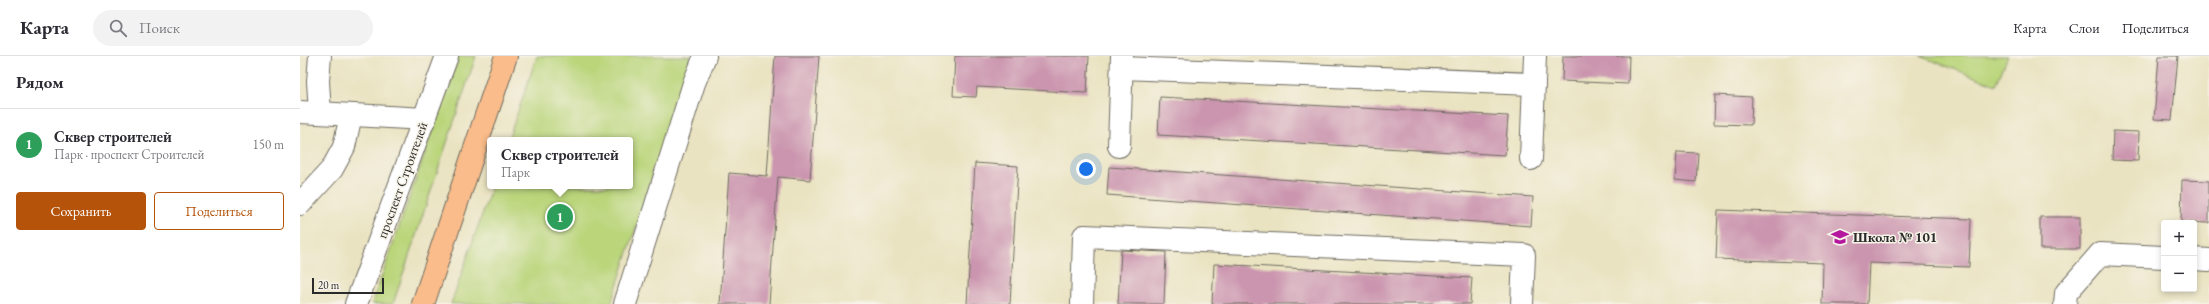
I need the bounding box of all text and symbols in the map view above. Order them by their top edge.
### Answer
search box [93,10,373,46]
text: Карта [20,15,69,40]
icon: search [107,17,129,39]
text: Поиск [139,18,180,37]
text: Карта [2013,19,2047,37]
text: Слои [2069,19,2100,37]
text: Поделиться [2122,19,2189,37]
text: Рядом [16,71,64,93]
street label: проспект Строителей [373,119,432,241]
text: Cквер cтроителей [54,127,172,146]
text: 1 [26,136,32,153]
text: 150 m [253,136,284,153]
popup [487,137,633,189]
text: Cквер cтроителей [501,145,619,164]
text: Парк · проспект Строителей [54,146,204,163]
your location [1076,159,1096,179]
text: Парк [501,164,530,181]
button: Сохранить [16,192,146,230]
button: Поделиться [154,192,284,230]
pin: 1 [547,202,573,232]
map controls [2161,220,2197,292]
button: + [2161,220,2197,256]
school or university icon: Школа № 101 [1830,227,1850,247]
place label: Школа № 101 [1853,228,1937,246]
button: − [2161,256,2197,292]
scale bar [312,276,384,295]
text: 20 m [318,278,339,292]

